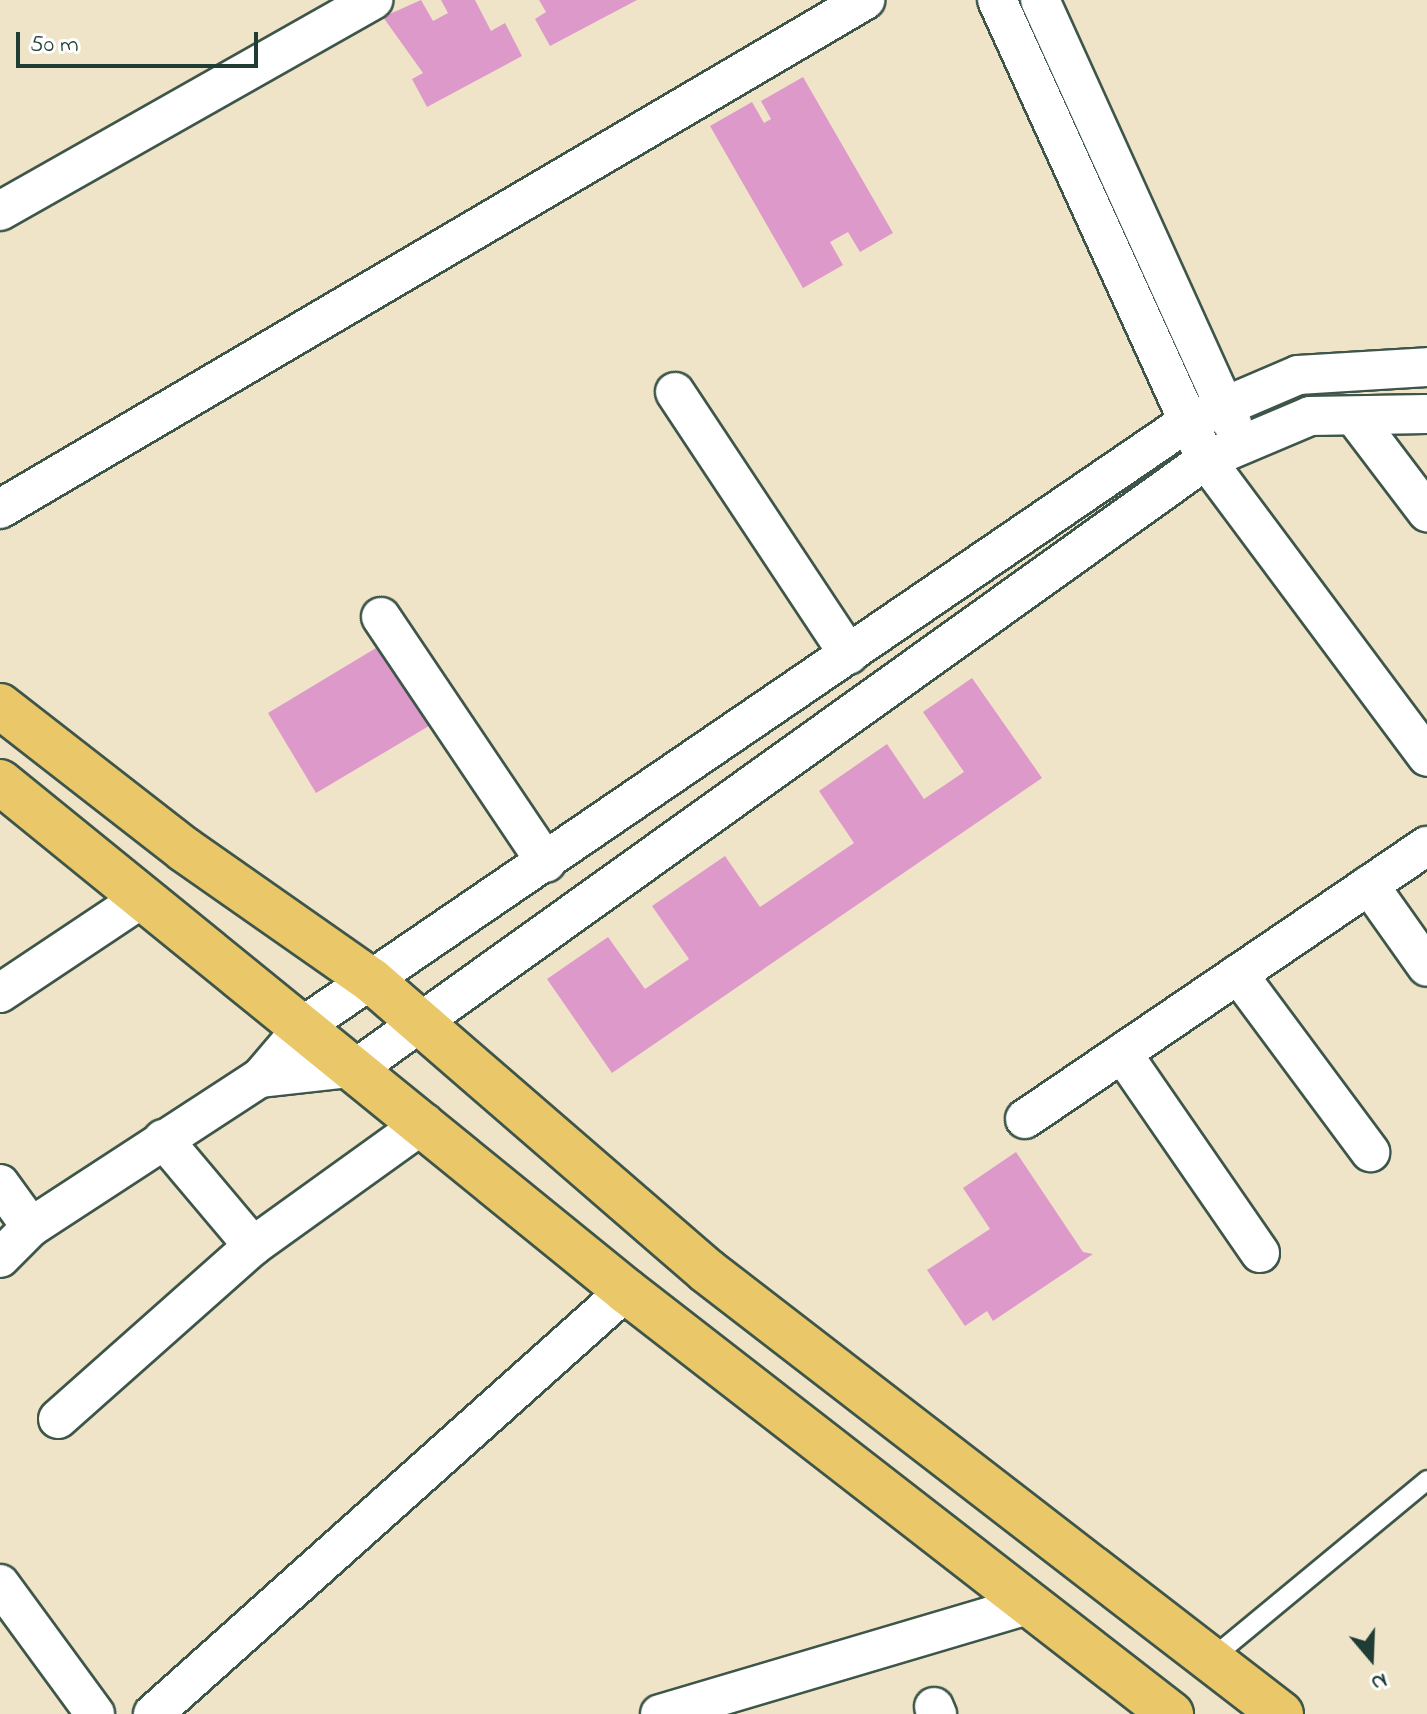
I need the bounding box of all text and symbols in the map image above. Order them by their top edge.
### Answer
scale bar [20,16,262,66]
text: 50 m [30,28,79,63]
north arrow [1331,1618,1411,1698]
text: N [1367,1663,1391,1698]

